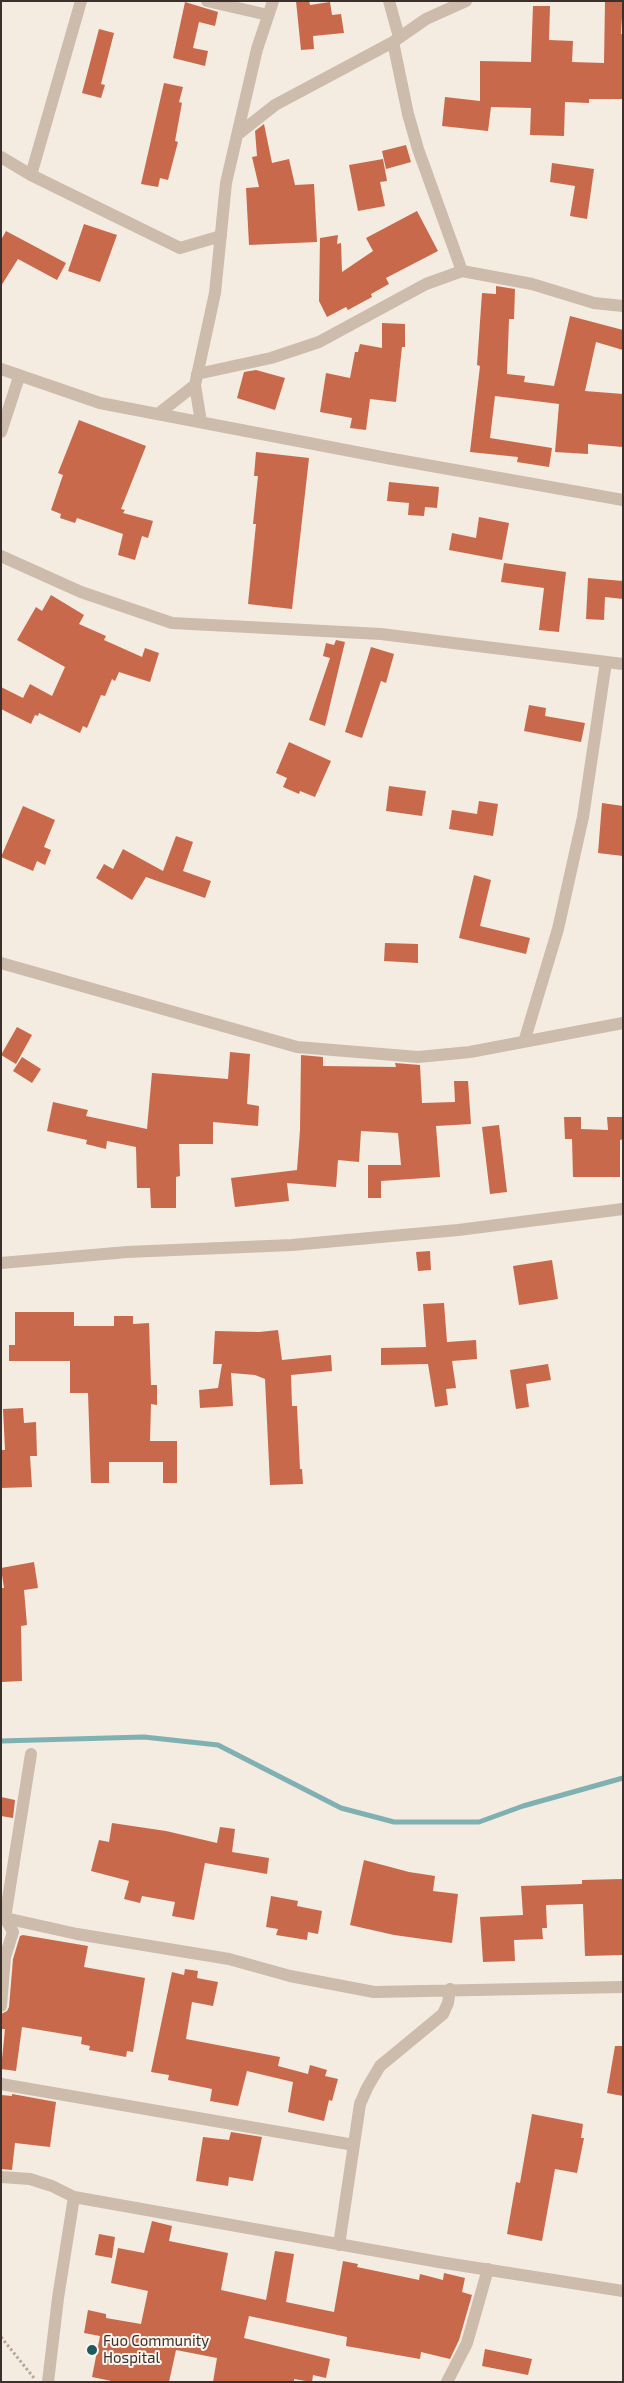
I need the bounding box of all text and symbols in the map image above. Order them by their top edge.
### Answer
place label: Fuo Community Hospital [103,2332,209,2367]
marker: Fuo Community Hospital [85,2343,99,2357]

